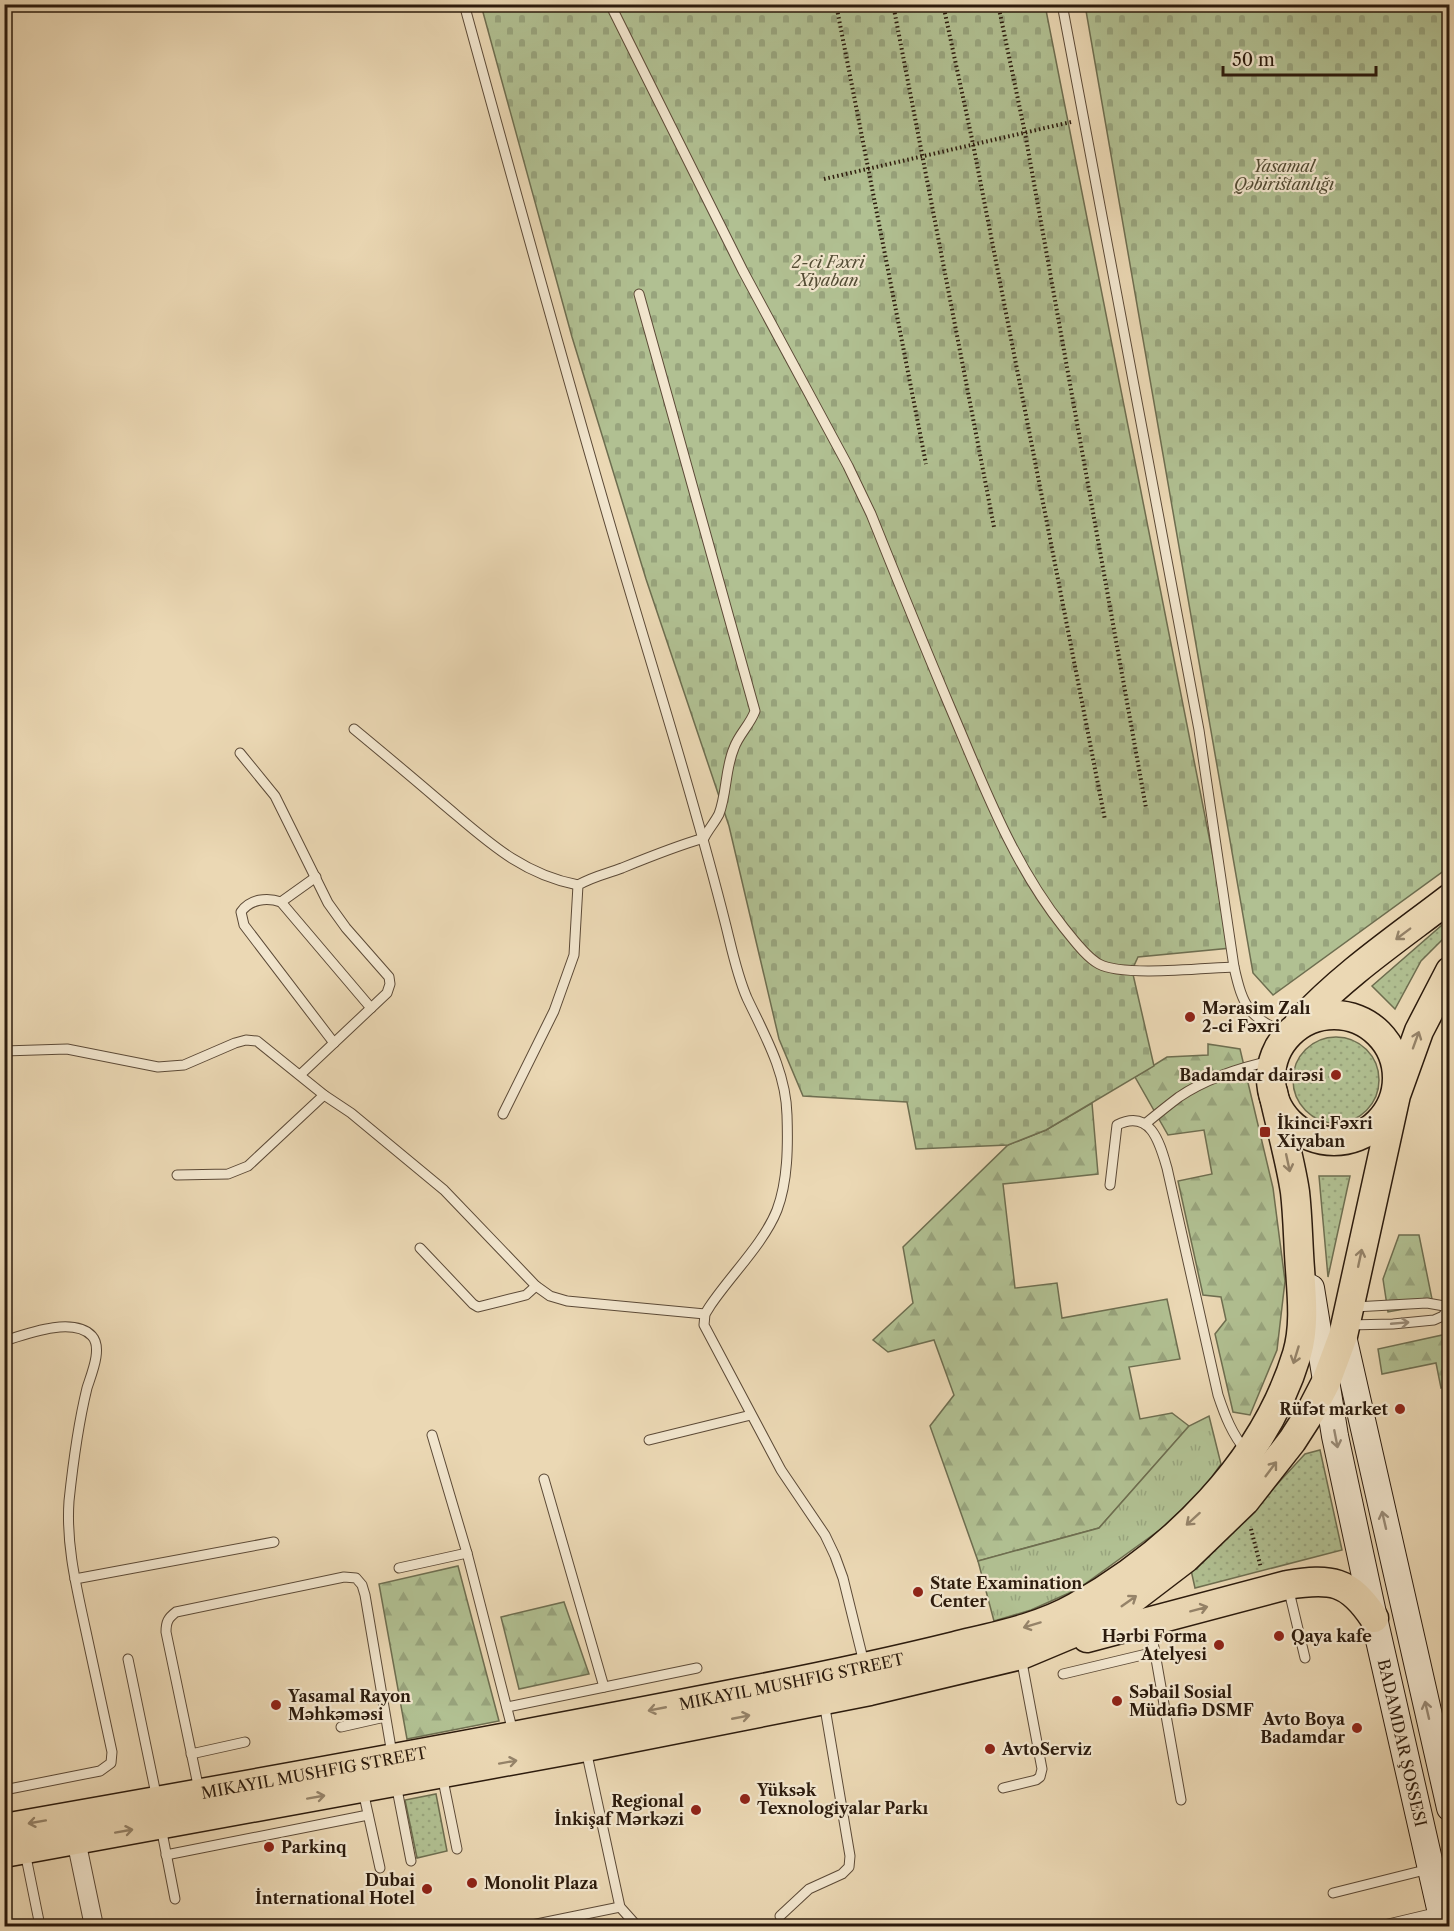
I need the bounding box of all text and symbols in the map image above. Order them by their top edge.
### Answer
scale bar [1223,39,1376,77]
text: 50 m [1232,49,1275,71]
park label: Yasamal Qəbiristanlığı [1234,156,1334,194]
park label: 2-ci Fəxri Xiyaban [791,252,866,290]
one-way arrow [1395,927,1411,940]
place label: Mərasim Zalı 2-ci Fəxri [1202,998,1311,1036]
marker: Mərasim Zalı 2-ci Fəxri [1183,1010,1197,1024]
one-way arrow [1411,1031,1422,1050]
place label: Badamdar dairəsi [1179,1065,1324,1085]
marker: Badamdar dairəsi [1329,1068,1343,1082]
place label: İkinci Fəxri Xiyaban [1276,1113,1373,1151]
marker: İkinci Fəxri Xiyaban [1258,1125,1272,1139]
one-way arrow [1283,1153,1294,1172]
one-way arrow [1354,1249,1366,1268]
one-way arrow [1390,1318,1410,1329]
one-way arrow [1290,1345,1301,1364]
place label: Rüfət market [1279,1399,1389,1419]
marker: Rüfət market [1393,1402,1407,1416]
one-way arrow [1331,1429,1342,1448]
one-way arrow [1265,1461,1278,1477]
one-way arrow [1378,1511,1389,1530]
one-way arrow [1186,1512,1201,1526]
place label: State Examination Center [930,1573,1082,1611]
marker: State Examination Center [911,1585,925,1599]
one-way arrow [1120,1595,1136,1607]
one-way arrow [1189,1602,1208,1614]
one-way arrow [1023,1621,1042,1632]
place label: Hərbi Forma Atelyesi [1102,1626,1208,1664]
place label: Qaya kafe [1291,1626,1372,1646]
marker: Qaya kafe [1272,1629,1286,1643]
marker: Hərbi Forma Atelyesi [1212,1638,1226,1652]
street label: MIKAYIL MUSHFIG STREET [677,1648,906,1714]
street label: BADAMDAR ŞOSSESI [1374,1657,1431,1829]
place label: Səbail Sosial Müdafiə DSMF [1129,1682,1254,1720]
place label: Yasamal Rayon Məhkəməsi [287,1686,411,1724]
marker: Səbail Sosial Müdafiə DSMF [1110,1694,1124,1708]
marker: Yasamal Rayon Məhkəməsi [269,1698,283,1712]
one-way arrow [1421,1701,1433,1720]
one-way arrow [648,1704,667,1715]
place label: Avto Boya Badamdar [1260,1709,1346,1747]
one-way arrow [730,1711,750,1722]
marker: Avto Boya Badamdar [1350,1721,1364,1735]
place label: AvtoServiz [1001,1739,1092,1759]
street label: MIKAYIL MUSHFIG STREET [200,1742,429,1803]
marker: AvtoServiz [983,1742,997,1756]
one-way arrow [497,1756,517,1767]
place label: Yüksək Texnologiyalar Parkı [756,1780,929,1818]
one-way arrow [306,1791,325,1802]
place label: Regional İnkişaf Mərkəzi [554,1791,684,1829]
marker: Yüksək Texnologiyalar Parkı [738,1792,752,1806]
marker: Regional İnkişaf Mərkəzi [689,1803,703,1817]
one-way arrow [28,1817,48,1828]
one-way arrow [114,1825,133,1836]
place label: Parkinq [281,1837,347,1857]
marker: Parkinq [262,1840,276,1854]
place label: Dubai İnternational Hotel [255,1870,415,1908]
place label: Monolit Plaza [484,1873,599,1893]
marker: Monolit Plaza [465,1876,479,1890]
marker: Dubai İnternational Hotel [420,1882,434,1896]

